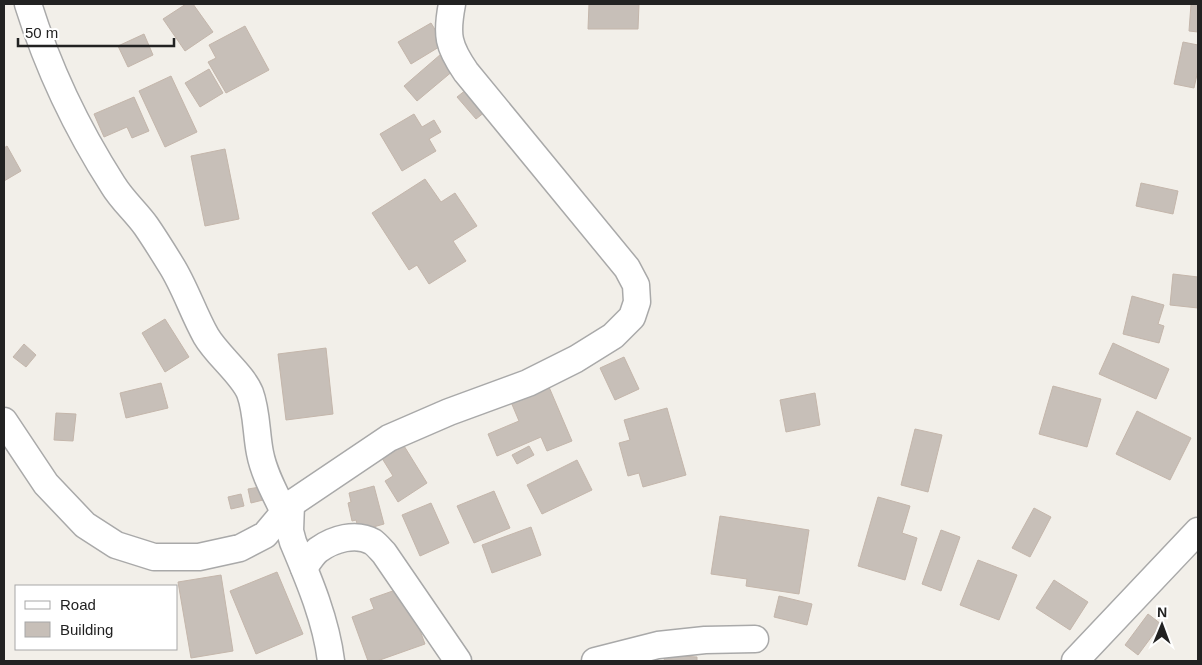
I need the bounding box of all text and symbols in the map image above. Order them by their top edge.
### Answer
scale bar [18,15,174,47]
text: 50 m [25,24,58,41]
legend [15,585,178,650]
text: Road [60,596,96,613]
north arrow [1137,600,1187,650]
text: N [1157,604,1167,620]
text: Building [60,621,113,638]

